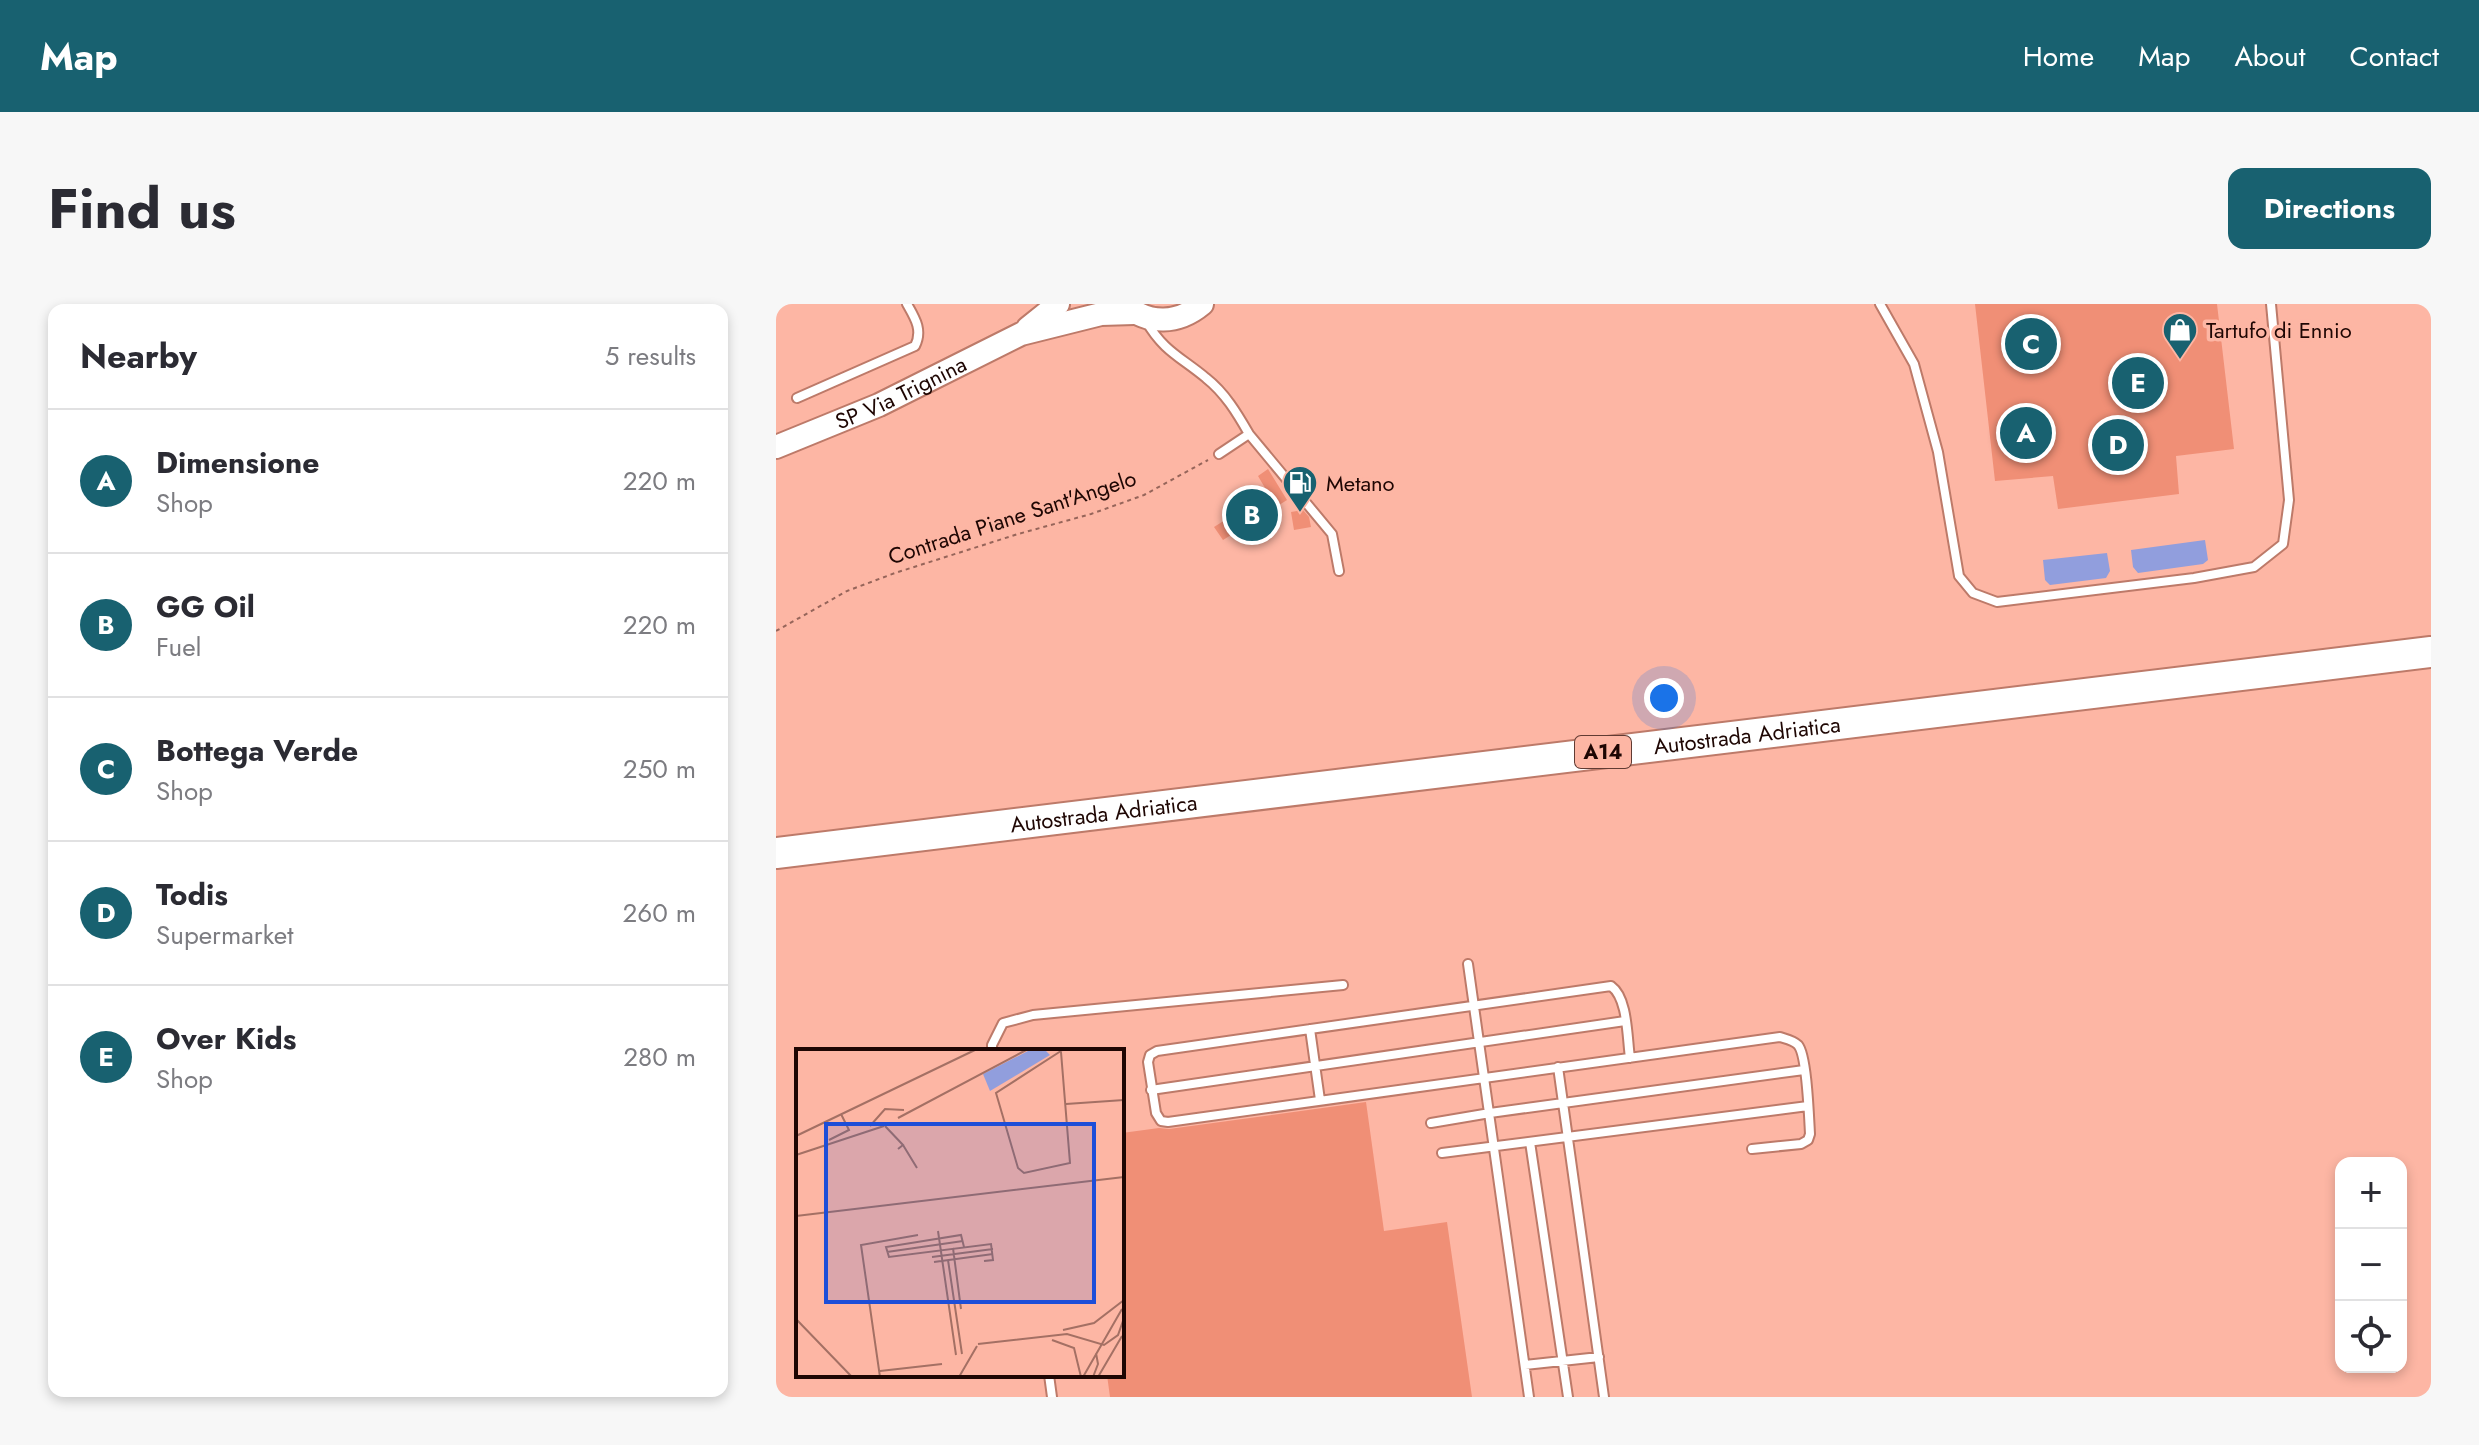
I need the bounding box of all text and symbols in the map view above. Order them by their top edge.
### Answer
text: Map [40,29,118,84]
text: Home [2023,36,2094,77]
text: Map [2138,36,2190,77]
text: About [2234,36,2306,77]
text: Contact [2350,36,2439,77]
text: Find us [48,168,236,249]
button: Directions [2228,168,2431,249]
shop icon: Tartufo di Ennio [2161,311,2199,361]
pin: C [2005,314,2057,374]
place label: Tartufo di Ennio [2206,314,2352,346]
text: Nearby [80,332,197,381]
text: 5 results [605,337,696,375]
street label: SP Via Trignina [830,348,972,437]
pin: E [2112,353,2164,413]
pin: A [2000,403,2052,463]
pin: D [2092,415,2144,475]
text: Dimensione [156,441,319,484]
text: A [96,462,116,500]
text: 220 m [623,462,696,500]
street label: Contrada Piane Sant'Angelo [884,462,1140,572]
fuel station icon: Metano [1281,464,1319,514]
place label: Metano [1326,467,1395,499]
text: Shop [156,484,213,522]
pin: B [1226,485,1278,545]
text: GG Oil [156,585,255,628]
text: B [97,606,115,644]
text: 220 m [623,606,696,644]
text: Fuel [156,628,202,666]
your location [1644,678,1684,718]
street label: Autostrada Adriatica [1652,708,1842,762]
text: Bottega Verde [156,729,358,772]
road number: A14 [1575,736,1631,768]
text: C [97,750,115,788]
text: 250 m [623,750,696,788]
text: Shop [156,772,213,810]
street label: Autostrada Adriatica [1008,786,1199,840]
text: Todis [156,873,228,916]
text: D [96,894,116,932]
text: 260 m [623,894,696,932]
text: Supermarket [156,916,293,954]
text: Over Kids [156,1017,296,1060]
text: E [98,1038,114,1076]
text: 280 m [623,1038,696,1076]
inset map [796,1049,1124,1377]
text: Shop [156,1060,213,1098]
map controls [2335,1157,2407,1373]
button: + [2335,1157,2407,1229]
button: − [2335,1229,2407,1301]
button: locate [2335,1301,2407,1373]

